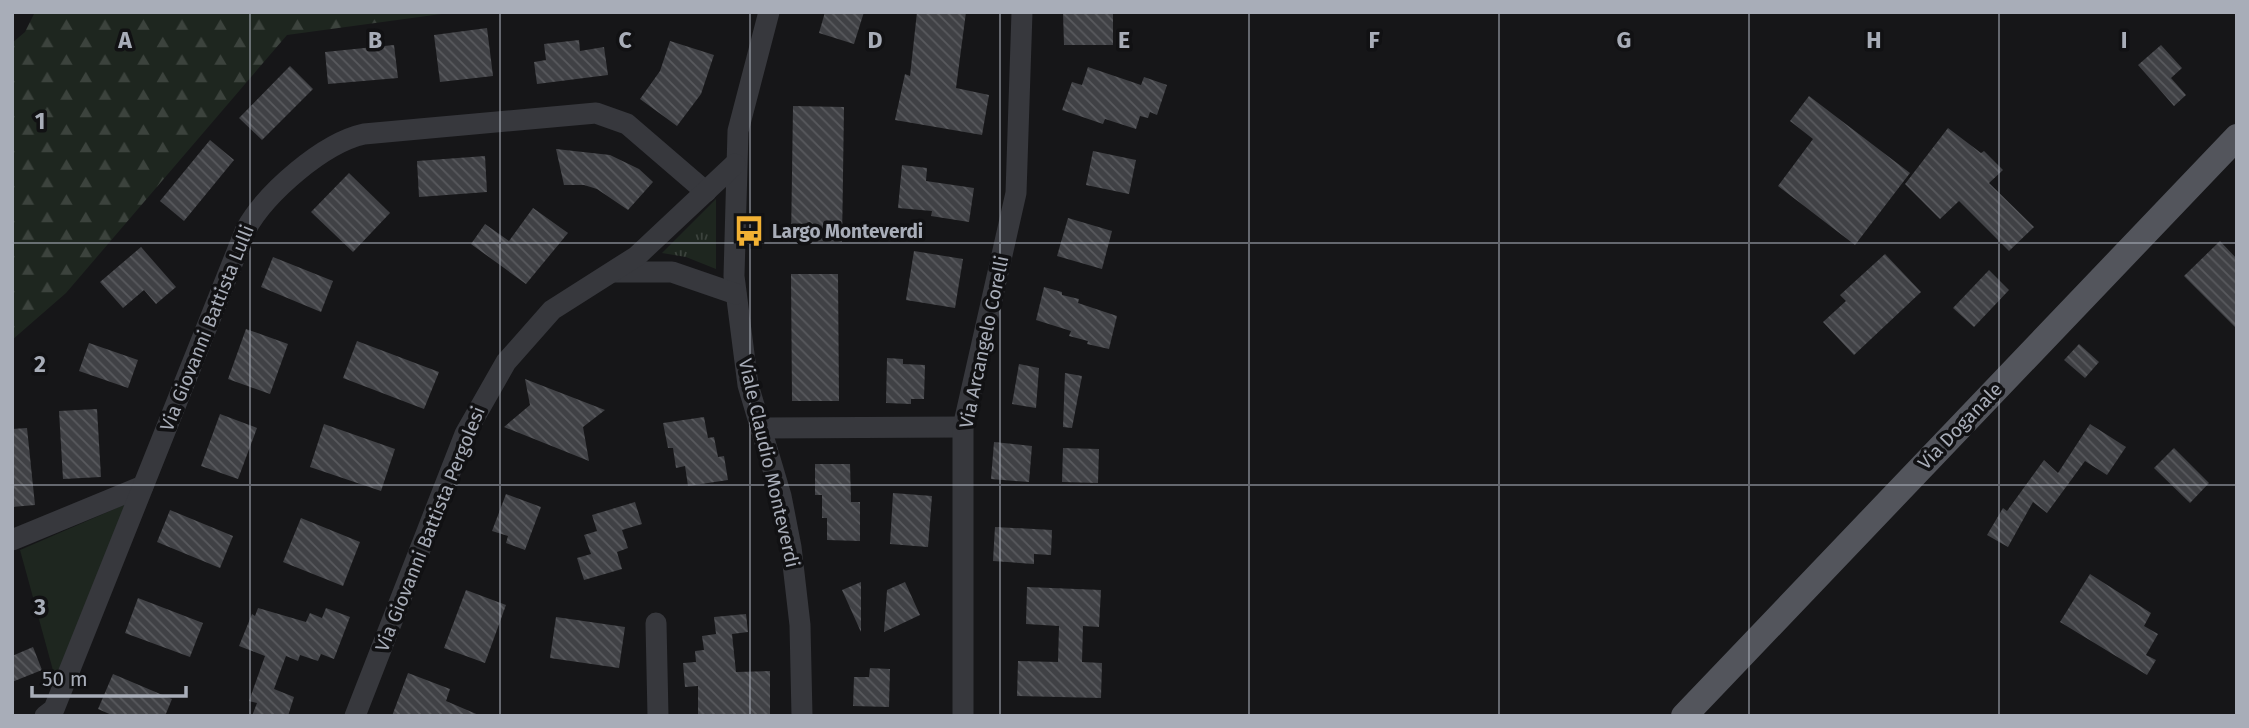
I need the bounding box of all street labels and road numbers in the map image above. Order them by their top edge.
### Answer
street label: Via Giovanni Battista Lulli [155,222,259,434]
street label: Via Arcangelo Corelli [954,254,1014,430]
street label: Viale Claudio Monteverdi [734,356,804,570]
street label: Via Doganale [1913,378,2007,474]
street label: Via Giovanni Battista Pergolesi [370,403,490,655]

